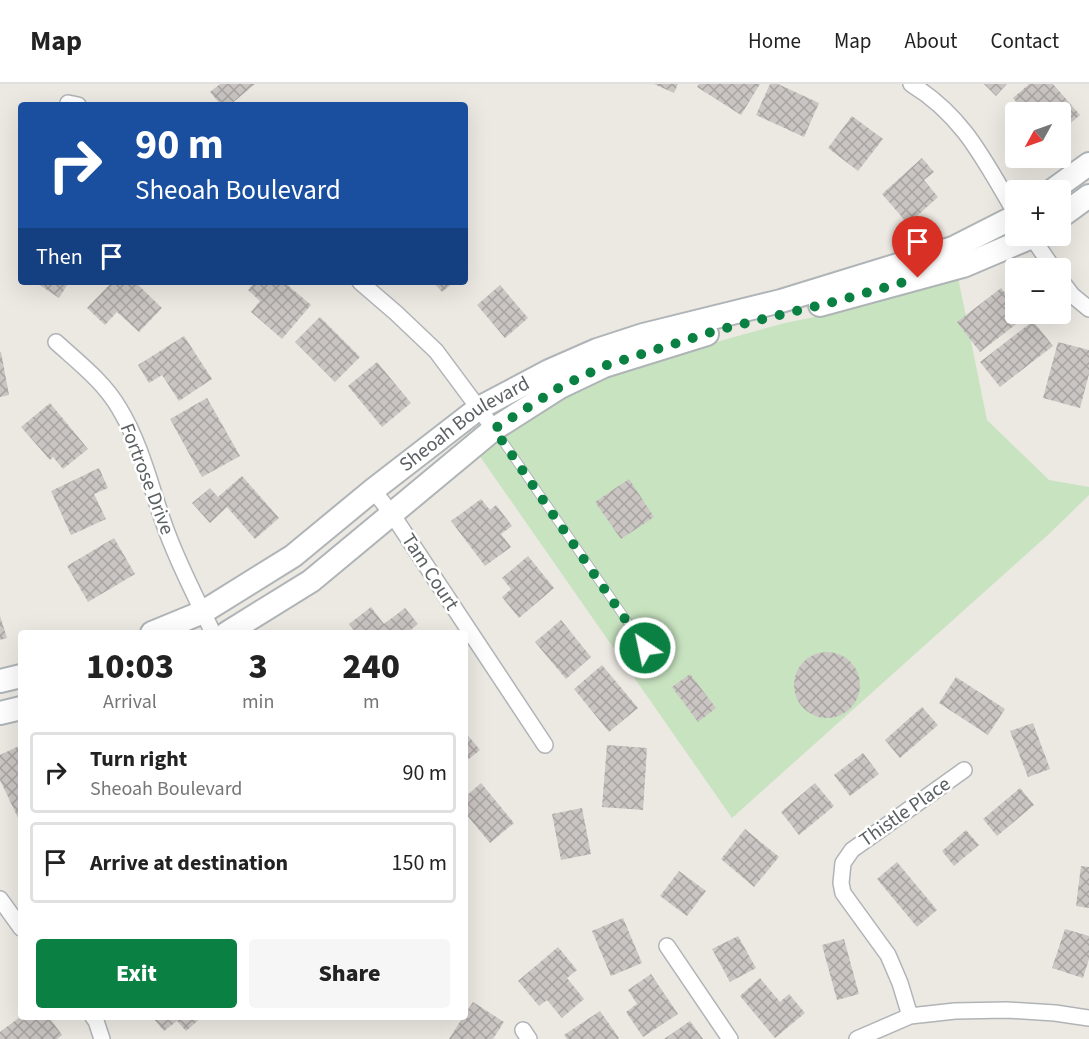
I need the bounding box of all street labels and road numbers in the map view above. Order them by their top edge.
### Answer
street label: Sheoah Boulevard [394,370,535,479]
street label: Fortrose Drive [113,419,181,539]
street label: Tam Court [395,528,465,616]
street label: Thistle Place [854,770,956,854]

